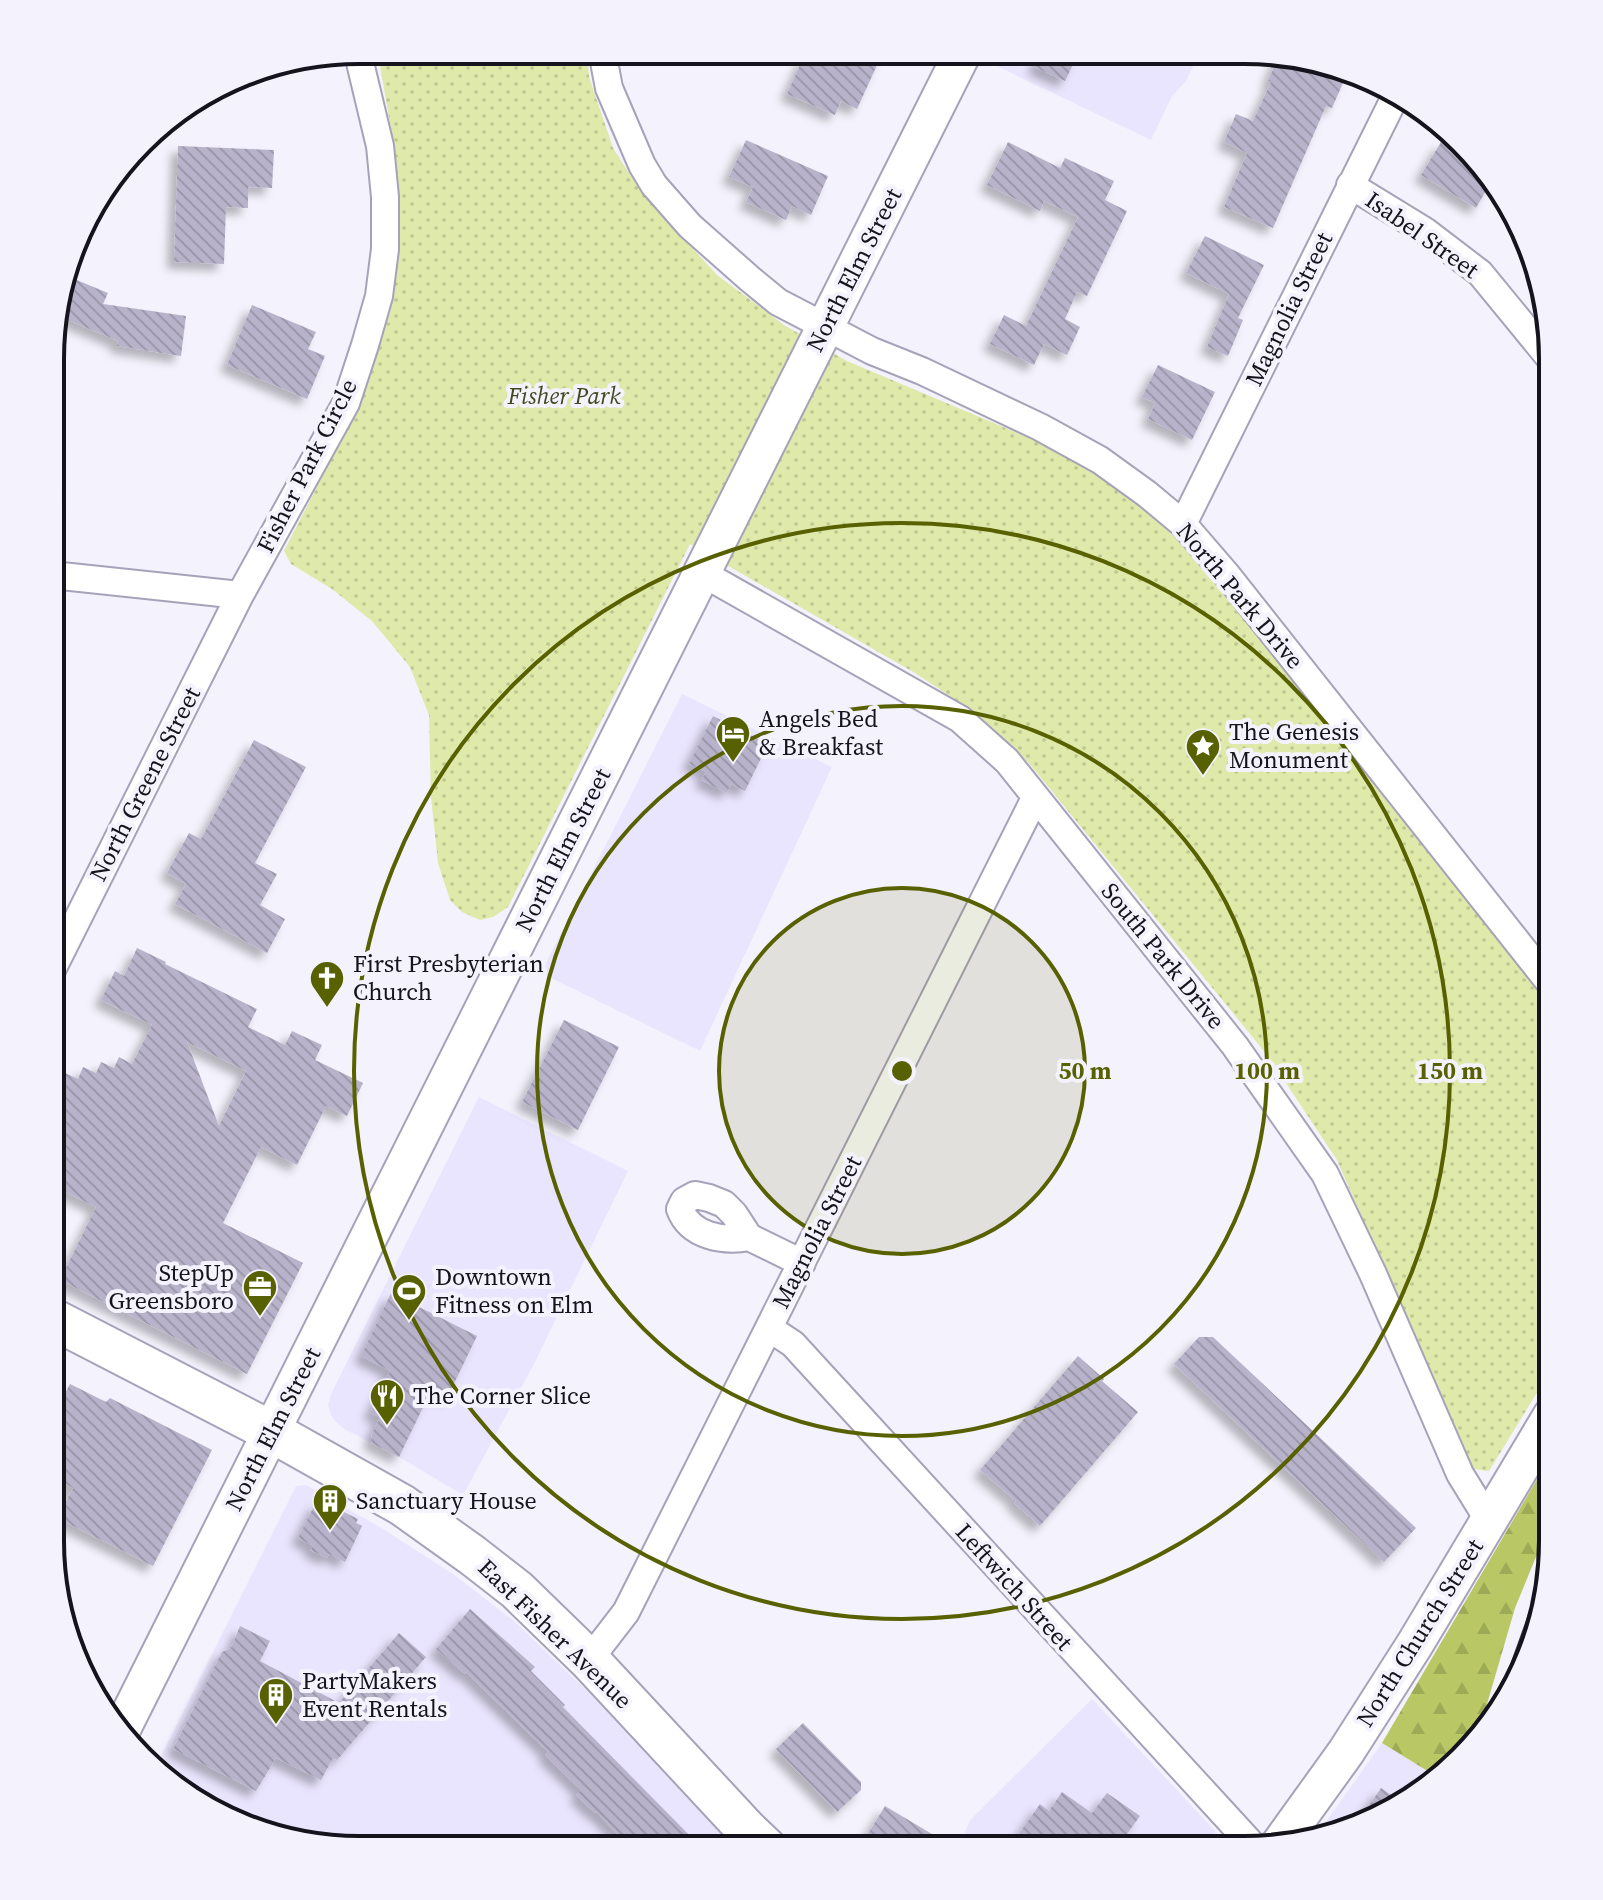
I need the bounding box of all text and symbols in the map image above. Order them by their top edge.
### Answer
street label: North Elm Street [798,182,909,357]
street label: Isabel Street [1359,183,1486,286]
street label: Magnolia Street [1237,226,1340,391]
street label: Fisher Park Circle [248,373,365,558]
park label: Fisher Park [507,379,621,412]
street label: North Park Drive [1169,515,1311,676]
street label: North Greene Street [81,681,208,887]
place label: Angels Bed & Breakfast [759,702,883,763]
hotel icon: Angels Bed & Breakfast [714,714,752,764]
place label: The Genesis Monument [1229,715,1359,776]
place icon: The Genesis Monument [1184,727,1222,777]
street label: North Elm Street [507,762,618,937]
street label: South Park Drive [1094,875,1233,1036]
place label: First Presbyterian Church [353,947,544,1008]
church icon: First Presbyterian Church [308,959,346,1009]
text: 50 m [1059,1054,1112,1087]
text: 100 m [1234,1054,1300,1087]
text: 150 m [1417,1054,1483,1087]
centre of rings [888,1057,916,1085]
street label: Magnolia Street [764,1150,869,1314]
place label: StepUp Greensboro [108,1256,234,1317]
place label: Downtown Fitness on Elm [435,1260,593,1321]
office icon: StepUp Greensboro [241,1268,279,1318]
sports icon: Downtown Fitness on Elm [390,1272,428,1322]
street label: North Elm Street [217,1341,328,1516]
restaurant icon: The Corner Slice [368,1377,406,1427]
place label: The Corner Slice [413,1379,591,1412]
building icon: Sanctuary House [311,1482,349,1532]
place label: Sanctuary House [356,1484,537,1517]
street label: Leftwich Street [948,1516,1081,1658]
street label: North Church Street [1348,1532,1491,1733]
street label: East Fisher Avenue [471,1551,640,1716]
place label: PartyMakers Event Rentals [302,1664,447,1725]
building icon: PartyMakers Event Rentals [257,1676,295,1726]

